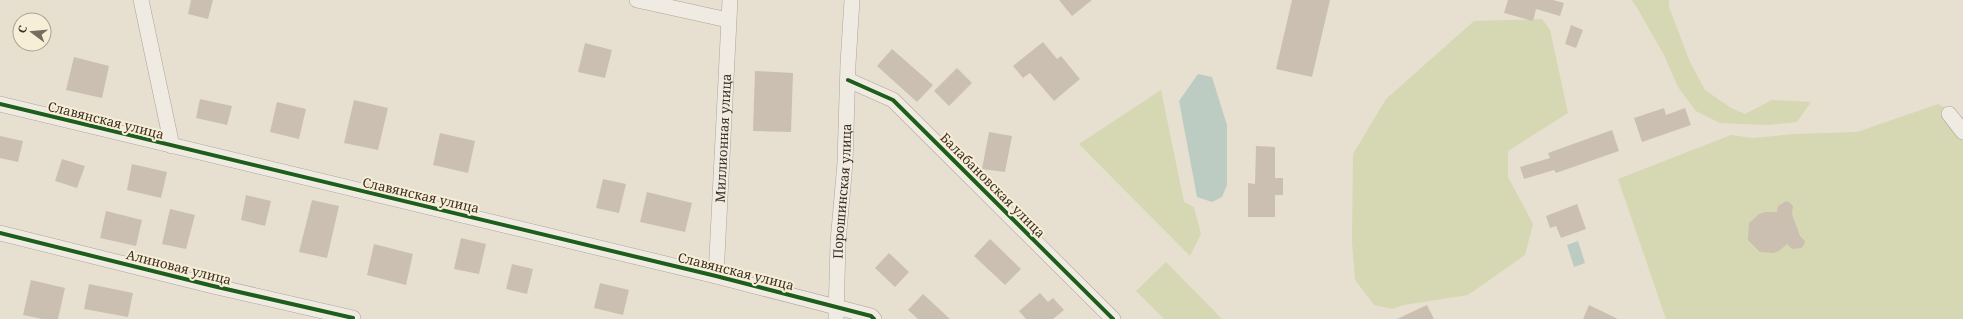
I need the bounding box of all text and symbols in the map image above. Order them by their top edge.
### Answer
north arrow [12,12,52,52]
text: С [14,24,30,35]
street label: Миллионная улица [711,73,735,203]
street label: Славянская улица [46,97,166,143]
street label: Порошинская улица [829,123,855,259]
street label: Балабановская улица [936,128,1050,242]
street label: Славянская улица [361,173,481,217]
street label: Алиновая улица [125,245,233,289]
street label: Славянская улица [676,248,796,294]

